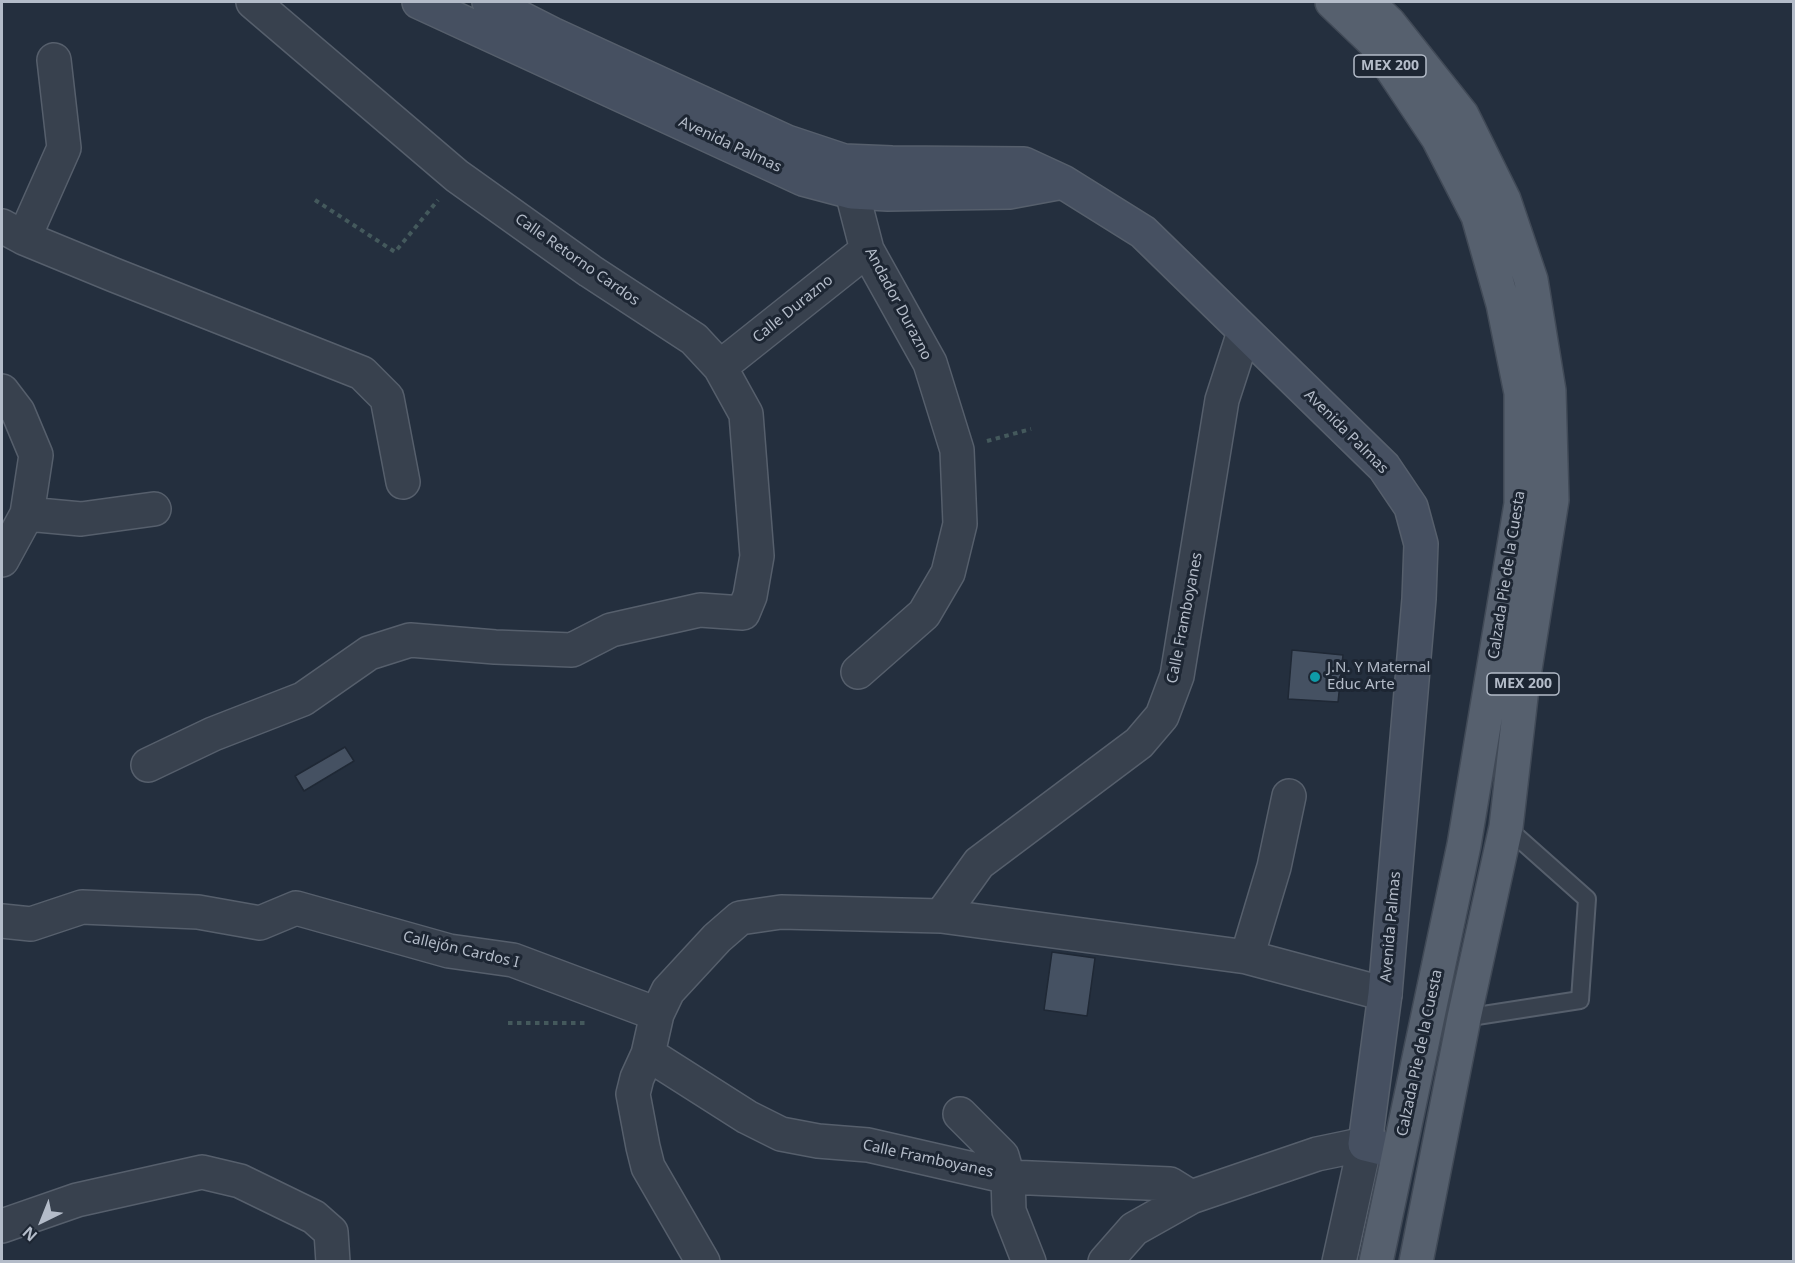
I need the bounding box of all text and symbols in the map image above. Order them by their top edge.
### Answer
road number: MEX 200 [1354,55,1426,77]
street label: Avenida Palmas [676,113,784,177]
street label: Calle Retorno Cardos [511,210,643,310]
street label: Andador Durazno [861,245,935,363]
street label: Calle Durazno [749,271,837,347]
street label: Avenida Palmas [1300,386,1392,478]
street label: Calzada Pie de la Cuesta [1485,490,1529,660]
street label: Calle Framboyanes [1163,551,1207,685]
place label: J.N. Y Maternal Educ Arte [1327,659,1430,694]
marker: J.N. Y Maternal Educ Arte [1308,670,1322,684]
road number: MEX 200 [1487,673,1559,695]
street label: Avenida Palmas [1377,871,1405,983]
street label: Callejón Cardos I [401,928,521,972]
street label: Calzada Pie de la Cuesta [1394,968,1446,1138]
street label: Calle Framboyanes [861,1136,995,1182]
north arrow [12,1191,72,1251]
text: N [17,1222,42,1247]

